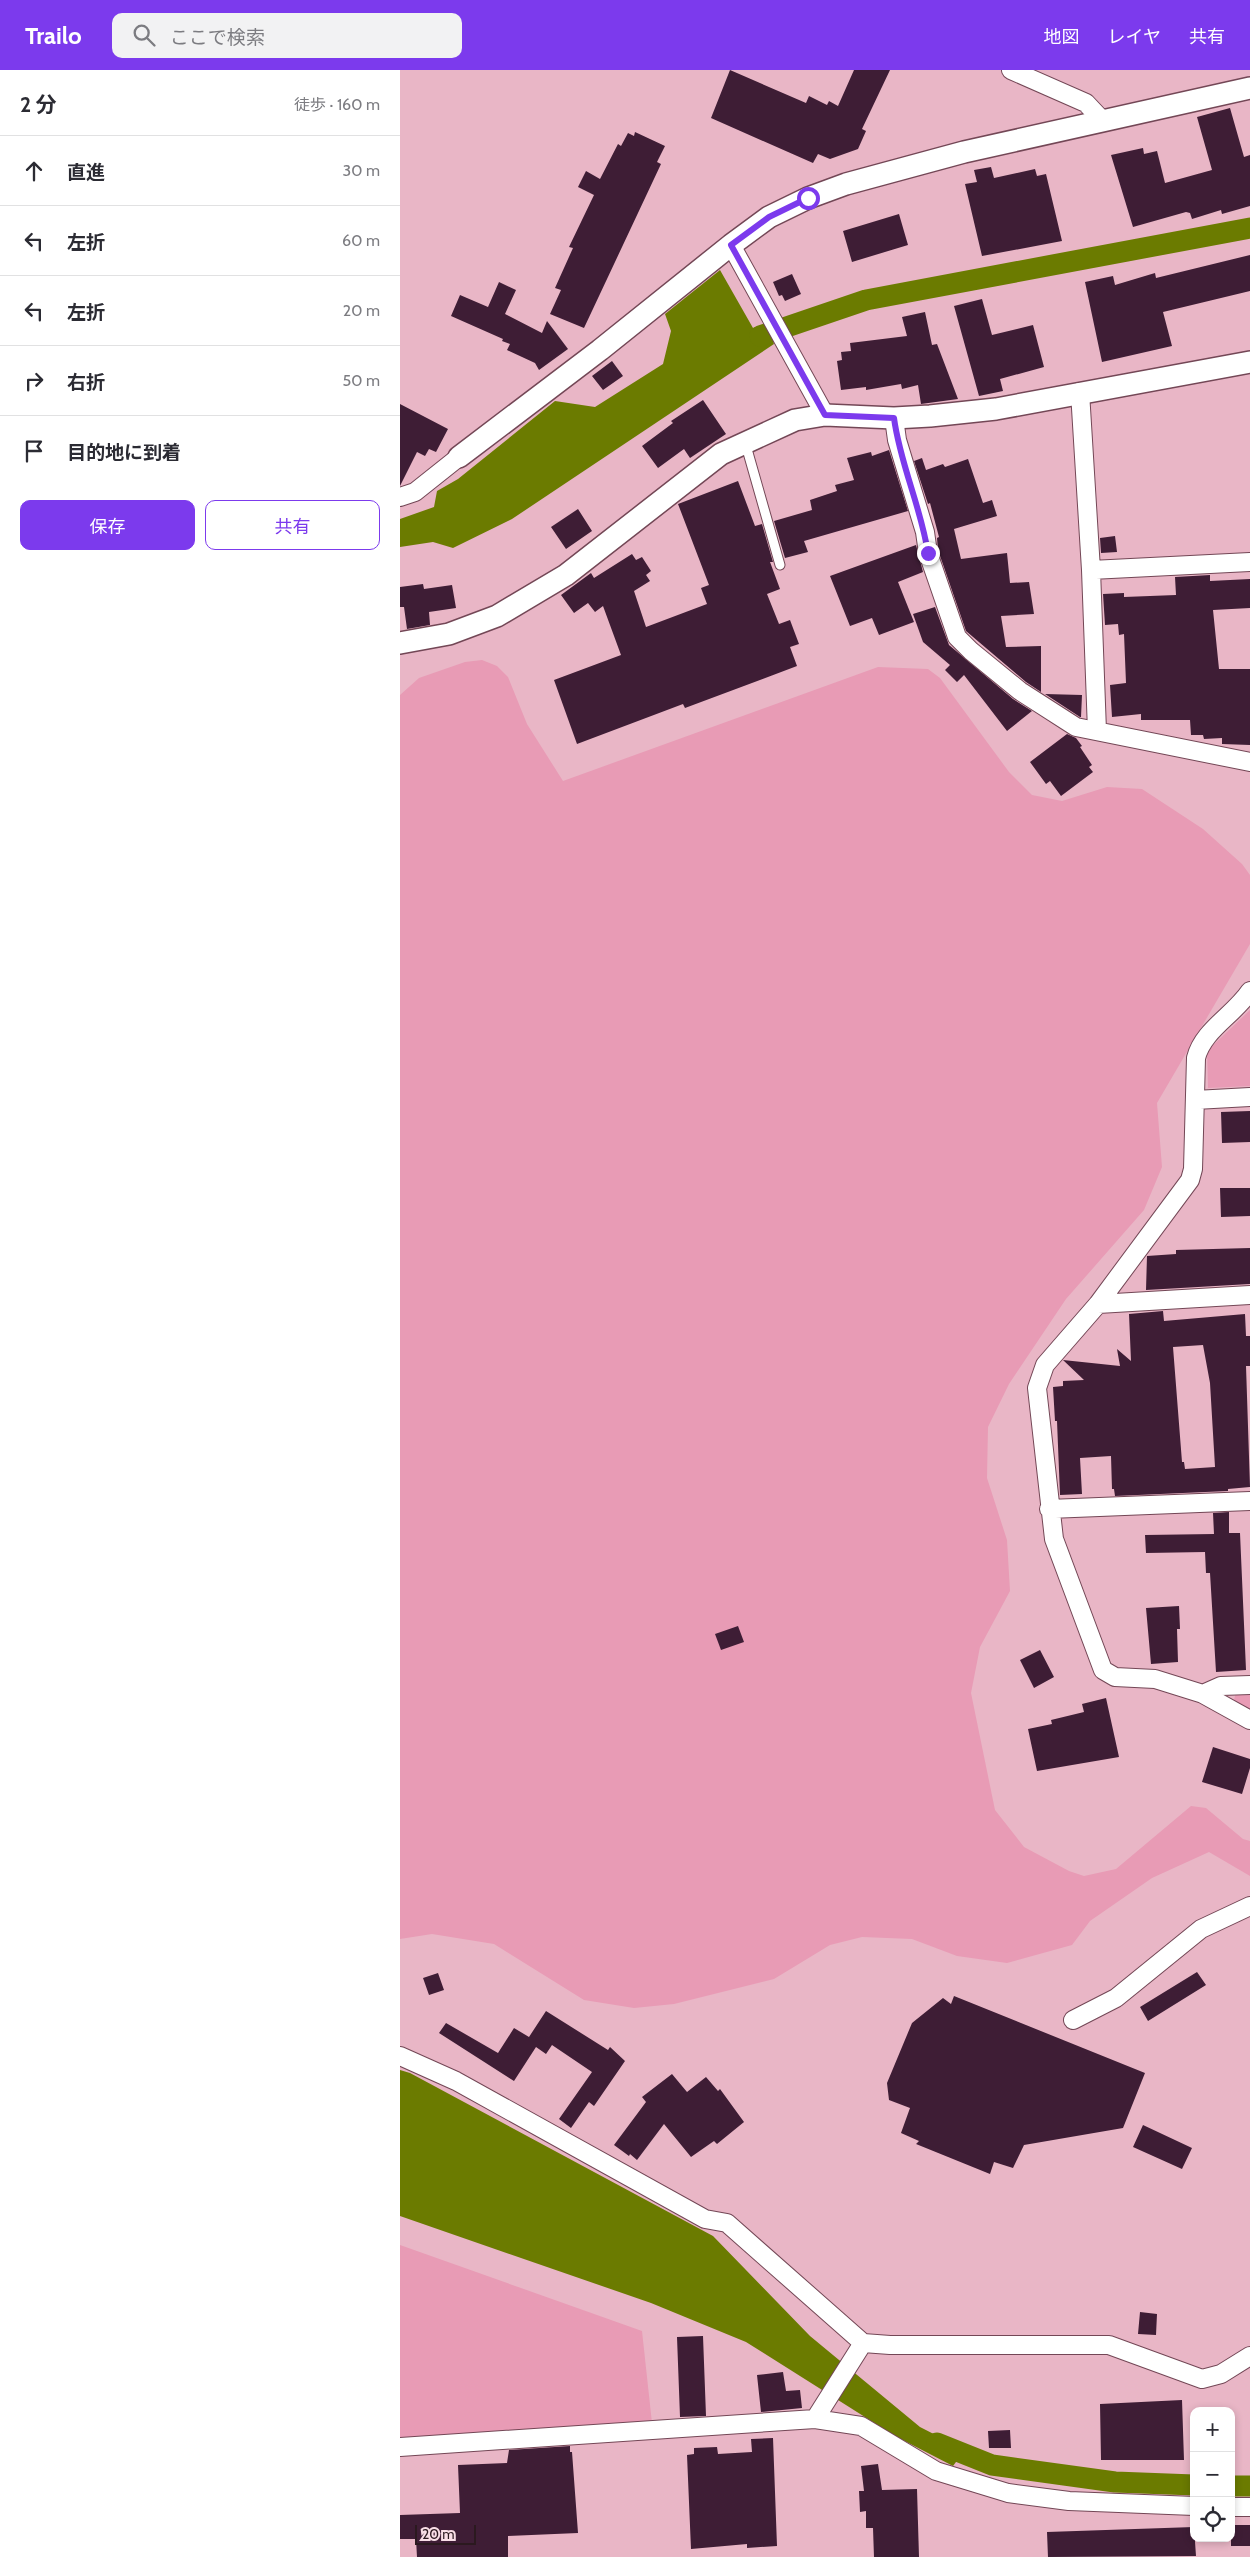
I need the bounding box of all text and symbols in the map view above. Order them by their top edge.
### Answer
search box [112,13,462,58]
text: Trailo [25,21,82,50]
icon: search [130,21,158,49]
text: ここで検索 [170,26,265,49]
text: 地図 [1044,26,1080,48]
text: レイヤ [1108,26,1161,48]
text: 共有 [1189,26,1225,48]
text: 2 分 [20,92,57,117]
text: 徒歩 · 160 m [294,95,380,114]
icon: ahead [20,157,48,185]
text: 直進 [67,161,105,184]
text: 30 m [343,161,380,180]
route start [797,187,820,210]
icon: left [20,227,48,255]
text: 左折 [67,231,105,254]
text: 60 m [342,231,380,250]
icon: left [20,297,48,325]
text: 左折 [67,301,105,324]
text: 20 m [343,301,380,320]
icon: right [20,367,48,395]
text: 右折 [67,371,105,394]
text: 50 m [343,371,380,390]
icon: arrive [20,437,48,465]
text: 目的地に到着 [67,441,181,464]
button: 保存 [20,500,195,550]
button: 共有 [205,500,380,550]
route end [917,542,940,565]
map controls [1190,2407,1235,2542]
button: + [1190,2407,1235,2452]
button: − [1190,2452,1235,2497]
button: locate [1190,2497,1235,2542]
scale bar [415,2522,476,2545]
text: 20 m [422,2525,455,2543]

